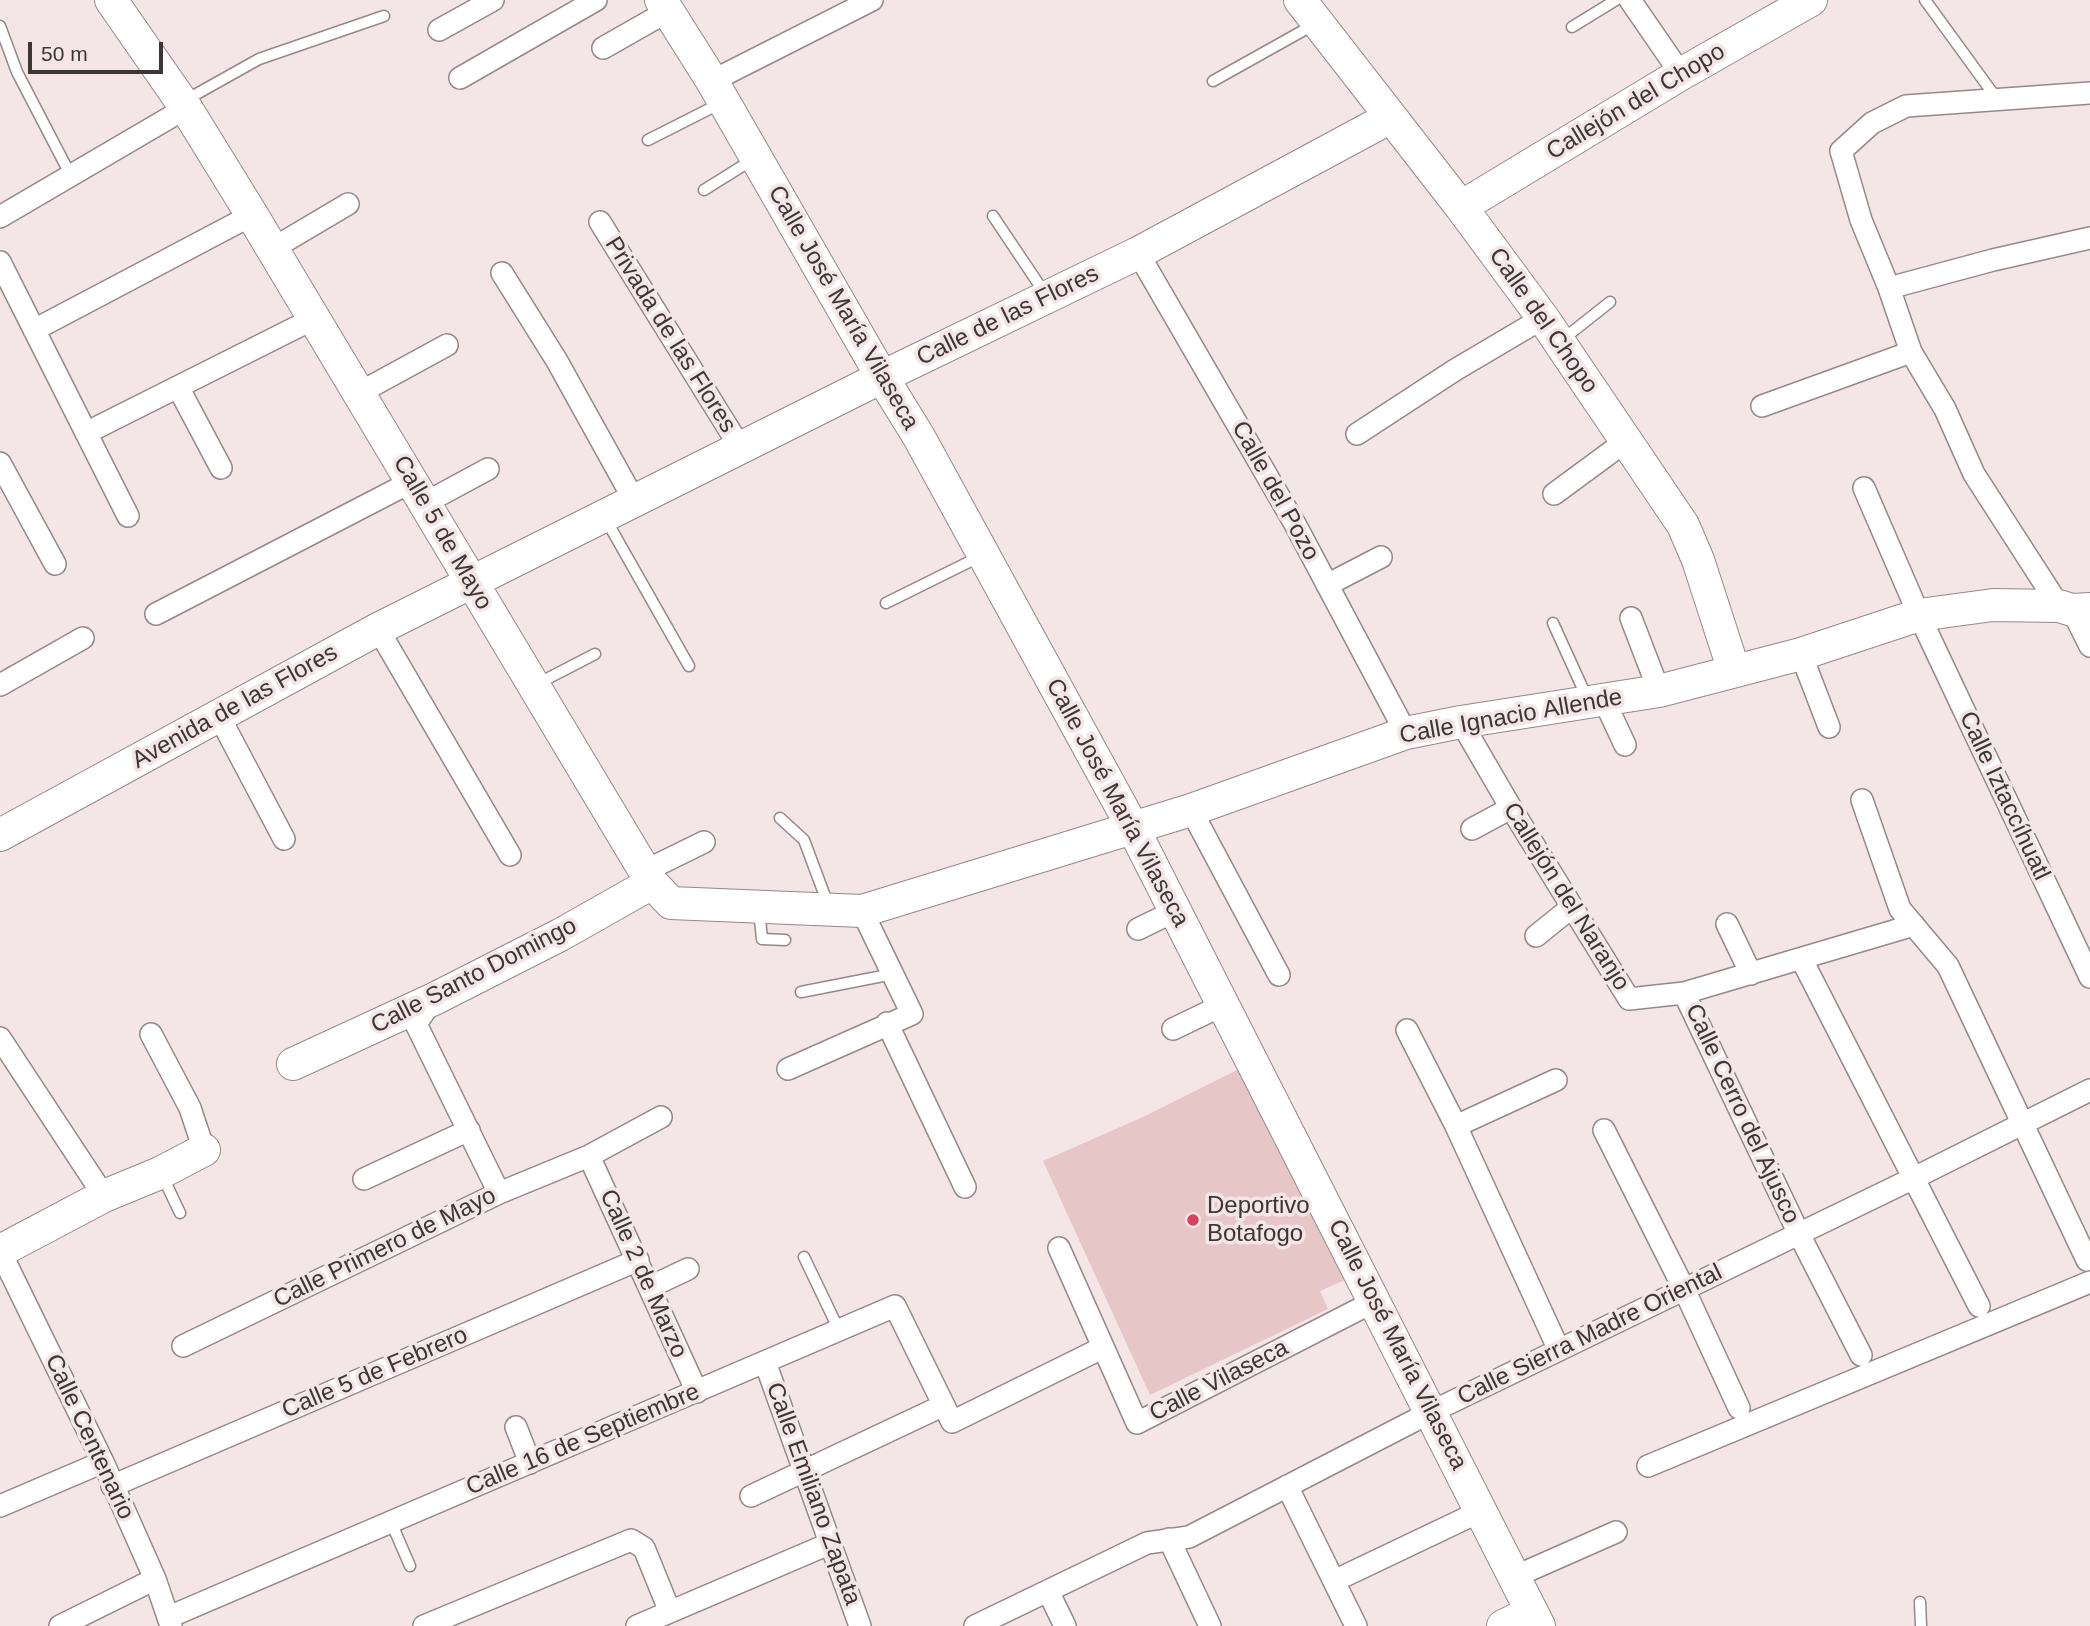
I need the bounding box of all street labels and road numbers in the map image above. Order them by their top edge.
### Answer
street label: Callejón del Chopo [1542,37,1730,167]
street label: Calle José María Vilaseca [761,181,925,435]
street label: Privada de las Flores [598,232,742,438]
street label: Calle del Chopo [1482,243,1604,399]
street label: Calle de las Flores [912,259,1104,373]
street label: Calle del Pozo [1225,416,1325,566]
street label: Calle 5 de Mayo [386,451,498,615]
street label: Avenida de las Flores [127,639,343,775]
street label: Calle José María Vilaseca [1039,674,1195,932]
street label: Calle Ignacio Allende [1397,683,1625,751]
street label: Calle Iztaccíhuatl [1952,707,2056,885]
street label: Callejón del Naranjo [1497,798,1635,996]
street label: Calle Santo Domingo [366,912,582,1040]
street label: Calle Cerro del Ajusco [1678,1000,1806,1228]
street label: Calle Primero de Mayo [269,1182,501,1314]
street label: Calle 2 de Marzo [593,1185,693,1363]
street label: Calle José María Vilaseca [1321,1215,1473,1475]
street label: Calle Sierra Madre Oriental [1453,1258,1727,1412]
street label: Calle 5 de Febrero [278,1321,472,1425]
street label: Calle Vilaseca [1145,1334,1293,1428]
street label: Calle Centenario [38,1350,140,1524]
street label: Calle 16 de Septiembre [462,1378,704,1502]
street label: Calle Emiliano Zapata [759,1379,867,1609]

